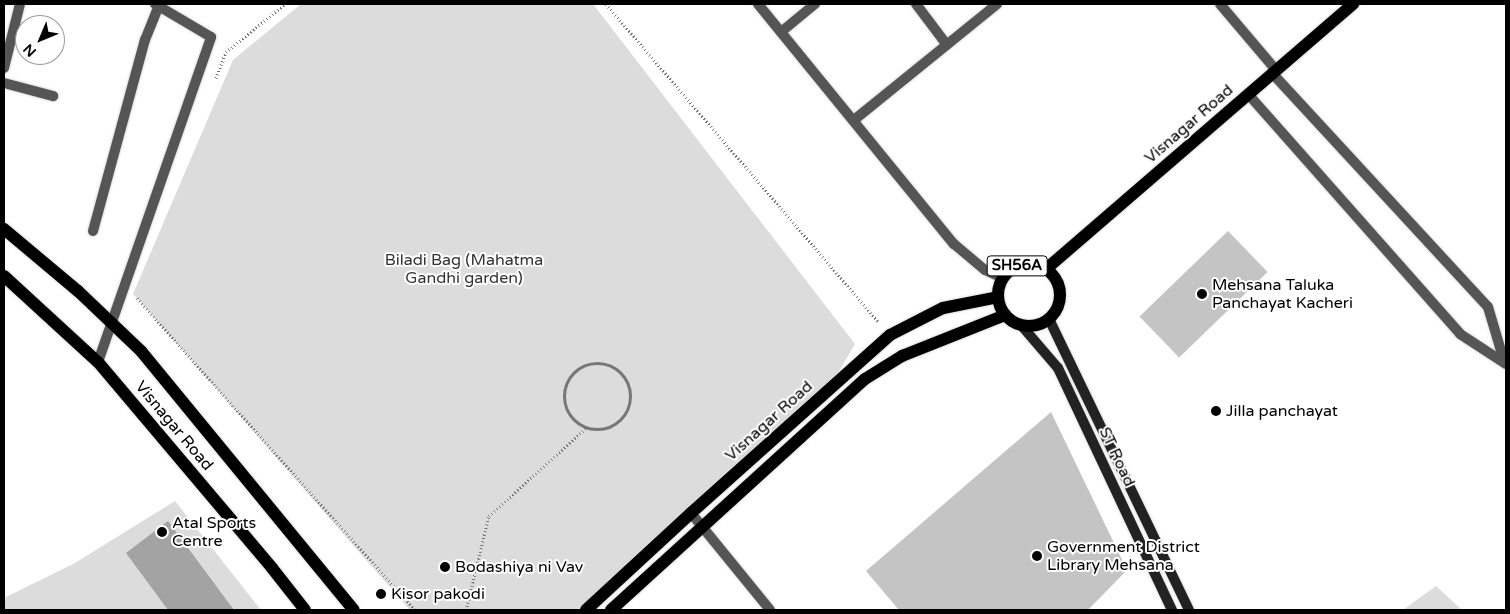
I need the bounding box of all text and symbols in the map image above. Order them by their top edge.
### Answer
north arrow [15,15,65,65]
text: N [20,40,40,60]
street label: Visnagar Road [1141,80,1237,168]
park label: Biladi Bag (Mahatma Gandhi garden) [385,250,543,288]
road number: SH56A [986,254,1048,278]
place label: Mehsana Taluka Panchayat Kacheri [1212,275,1353,313]
marker: Mehsana Taluka Panchayat Kacheri [1196,288,1208,300]
street label: Visnagar Road [131,377,217,475]
street label: Visnagar Road [721,377,817,465]
place label: Jilla panchayat [1226,401,1338,421]
marker: Jilla panchayat [1210,405,1222,417]
street label: ST Road [1095,424,1139,490]
place label: Atal Sports Centre [172,513,256,551]
marker: Atal Sports Centre [156,526,168,538]
place label: Government District Library Mehsana [1047,537,1200,575]
marker: Government District Library Mehsana [1031,550,1043,562]
place label: Bodashiya ni Vav [455,557,583,577]
marker: Bodashiya ni Vav [439,561,451,573]
place label: Kisor pakodi [391,584,485,604]
marker: Kisor pakodi [375,588,387,600]

